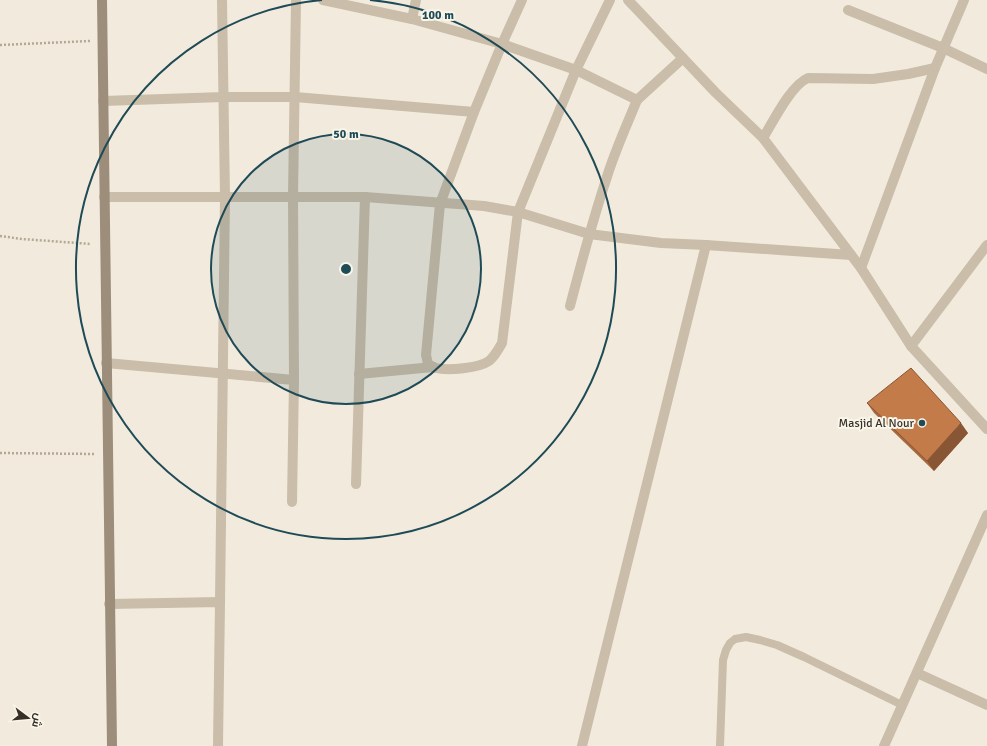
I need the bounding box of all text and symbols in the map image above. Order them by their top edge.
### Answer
text: 100 m [422,8,454,23]
text: 50 m [333,127,359,142]
centre of rings [339,262,353,276]
place label: Masjid Al Nour [839,416,915,431]
marker: Masjid Al Nour [917,418,927,428]
north arrow [8,698,48,738]
text: ش [29,712,45,729]

